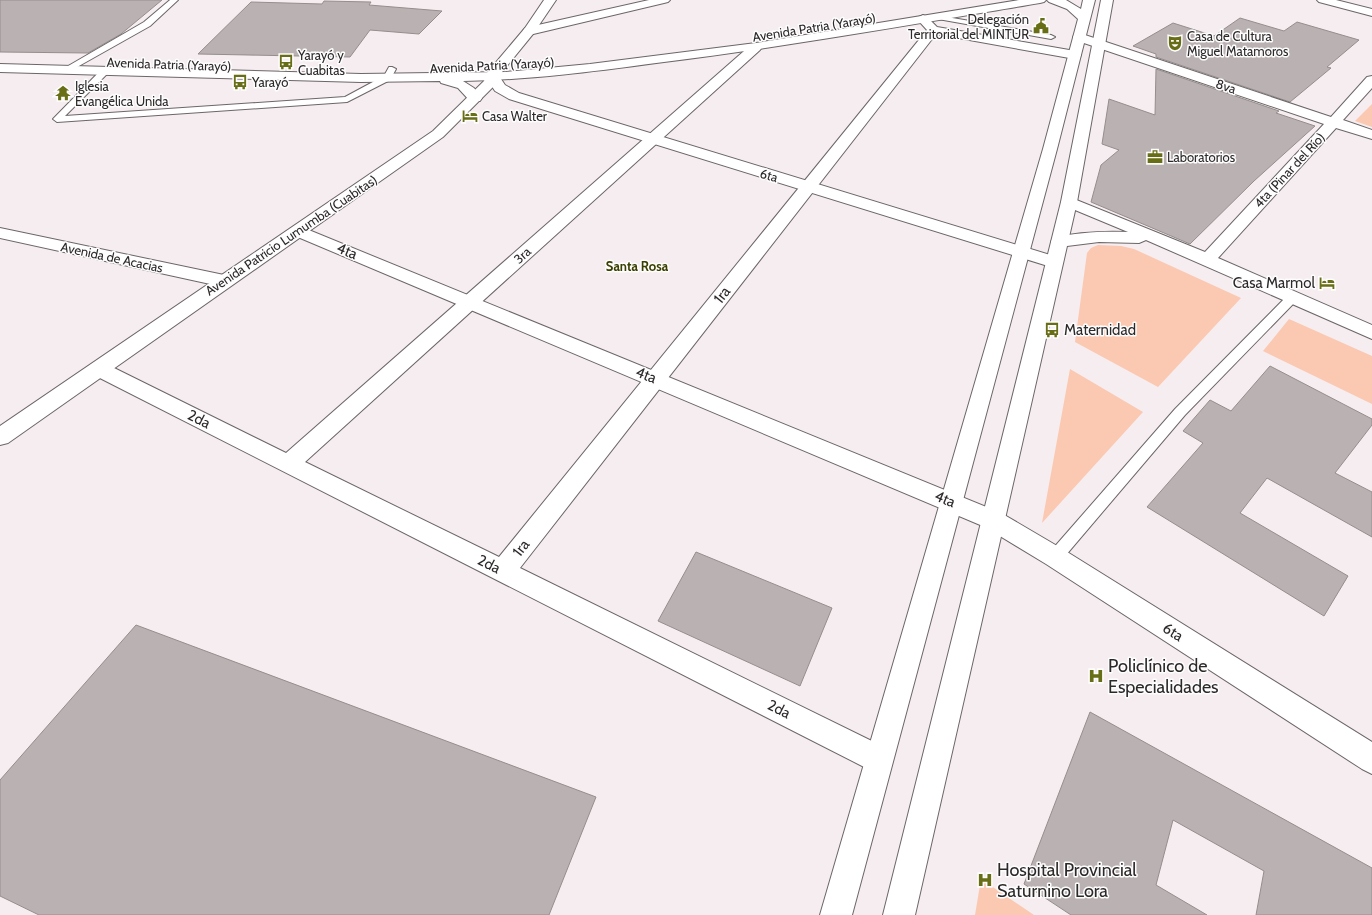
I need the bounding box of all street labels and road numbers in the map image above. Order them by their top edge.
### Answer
street label: Avenida Patria (Yarayó) [751,9,877,45]
street label: Avenida Patria (Yarayó) [106,54,232,74]
street label: Avenida Patria (Yarayó) [429,54,555,76]
street label: 8va [1214,75,1239,97]
street label: 4ta (Pinar del Río) [1250,129,1328,211]
street label: 6ta [758,165,781,186]
street label: Avenida Patricio Lumumba (Cuabitas) [202,171,380,299]
street label: Avenida de Acacias [59,238,165,276]
street label: 4ta [334,239,361,264]
street label: 3ra [510,243,534,267]
street label: 1ra [710,282,735,307]
street label: 4ta [633,363,660,388]
street label: 2da [184,406,214,433]
street label: 4ta [932,487,959,512]
street label: 1ra [509,535,534,560]
street label: 2da [474,551,504,578]
street label: 6ta [1159,619,1187,646]
street label: 2da [764,696,794,723]

